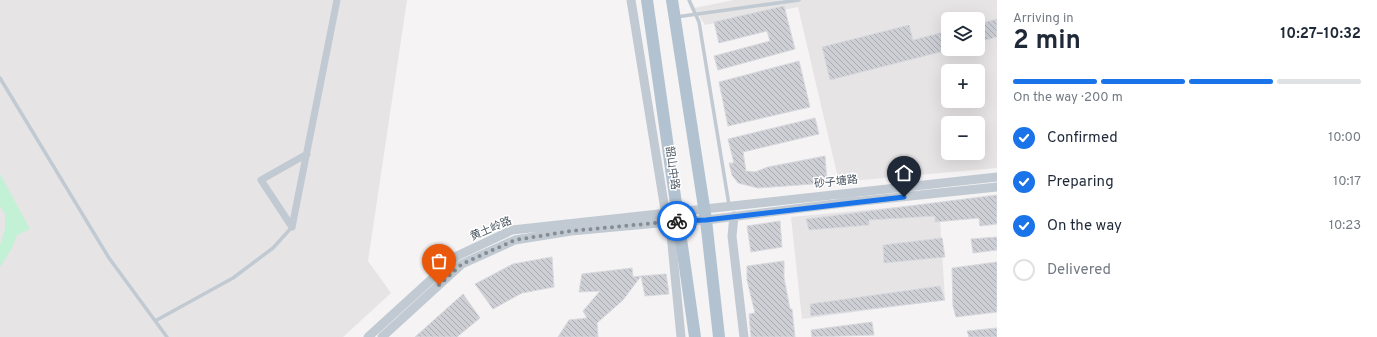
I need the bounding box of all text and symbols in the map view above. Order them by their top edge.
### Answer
text: Arriving in [1013,11,1074,27]
map controls [941,12,985,160]
button: layers [941,12,985,56]
text: 2 min [1013,25,1081,58]
text: 10:27–10:32 [1280,25,1361,44]
button: + [941,64,985,108]
text: On the way · 200 m [1013,90,1123,106]
button: − [941,116,985,160]
icon: check [1013,127,1035,149]
text: Confirmed [1047,129,1118,148]
text: 10:00 [1328,130,1361,146]
street label: 韶山中路 [662,145,682,191]
pin [887,156,921,197]
icon: home [893,162,915,184]
icon: check [1013,171,1035,193]
street label: 砂子塘路 [813,173,859,191]
text: Preparing [1047,173,1114,192]
text: 10:17 [1333,174,1361,190]
courier [657,201,697,241]
icon: bike [666,210,688,232]
street label: 黄土岭路 [468,214,514,244]
icon: check [1013,215,1035,237]
text: On the way [1047,217,1122,236]
text: 10:23 [1329,218,1361,234]
pin [422,244,456,285]
icon: bag [428,250,450,272]
text: Delivered [1047,261,1111,280]

